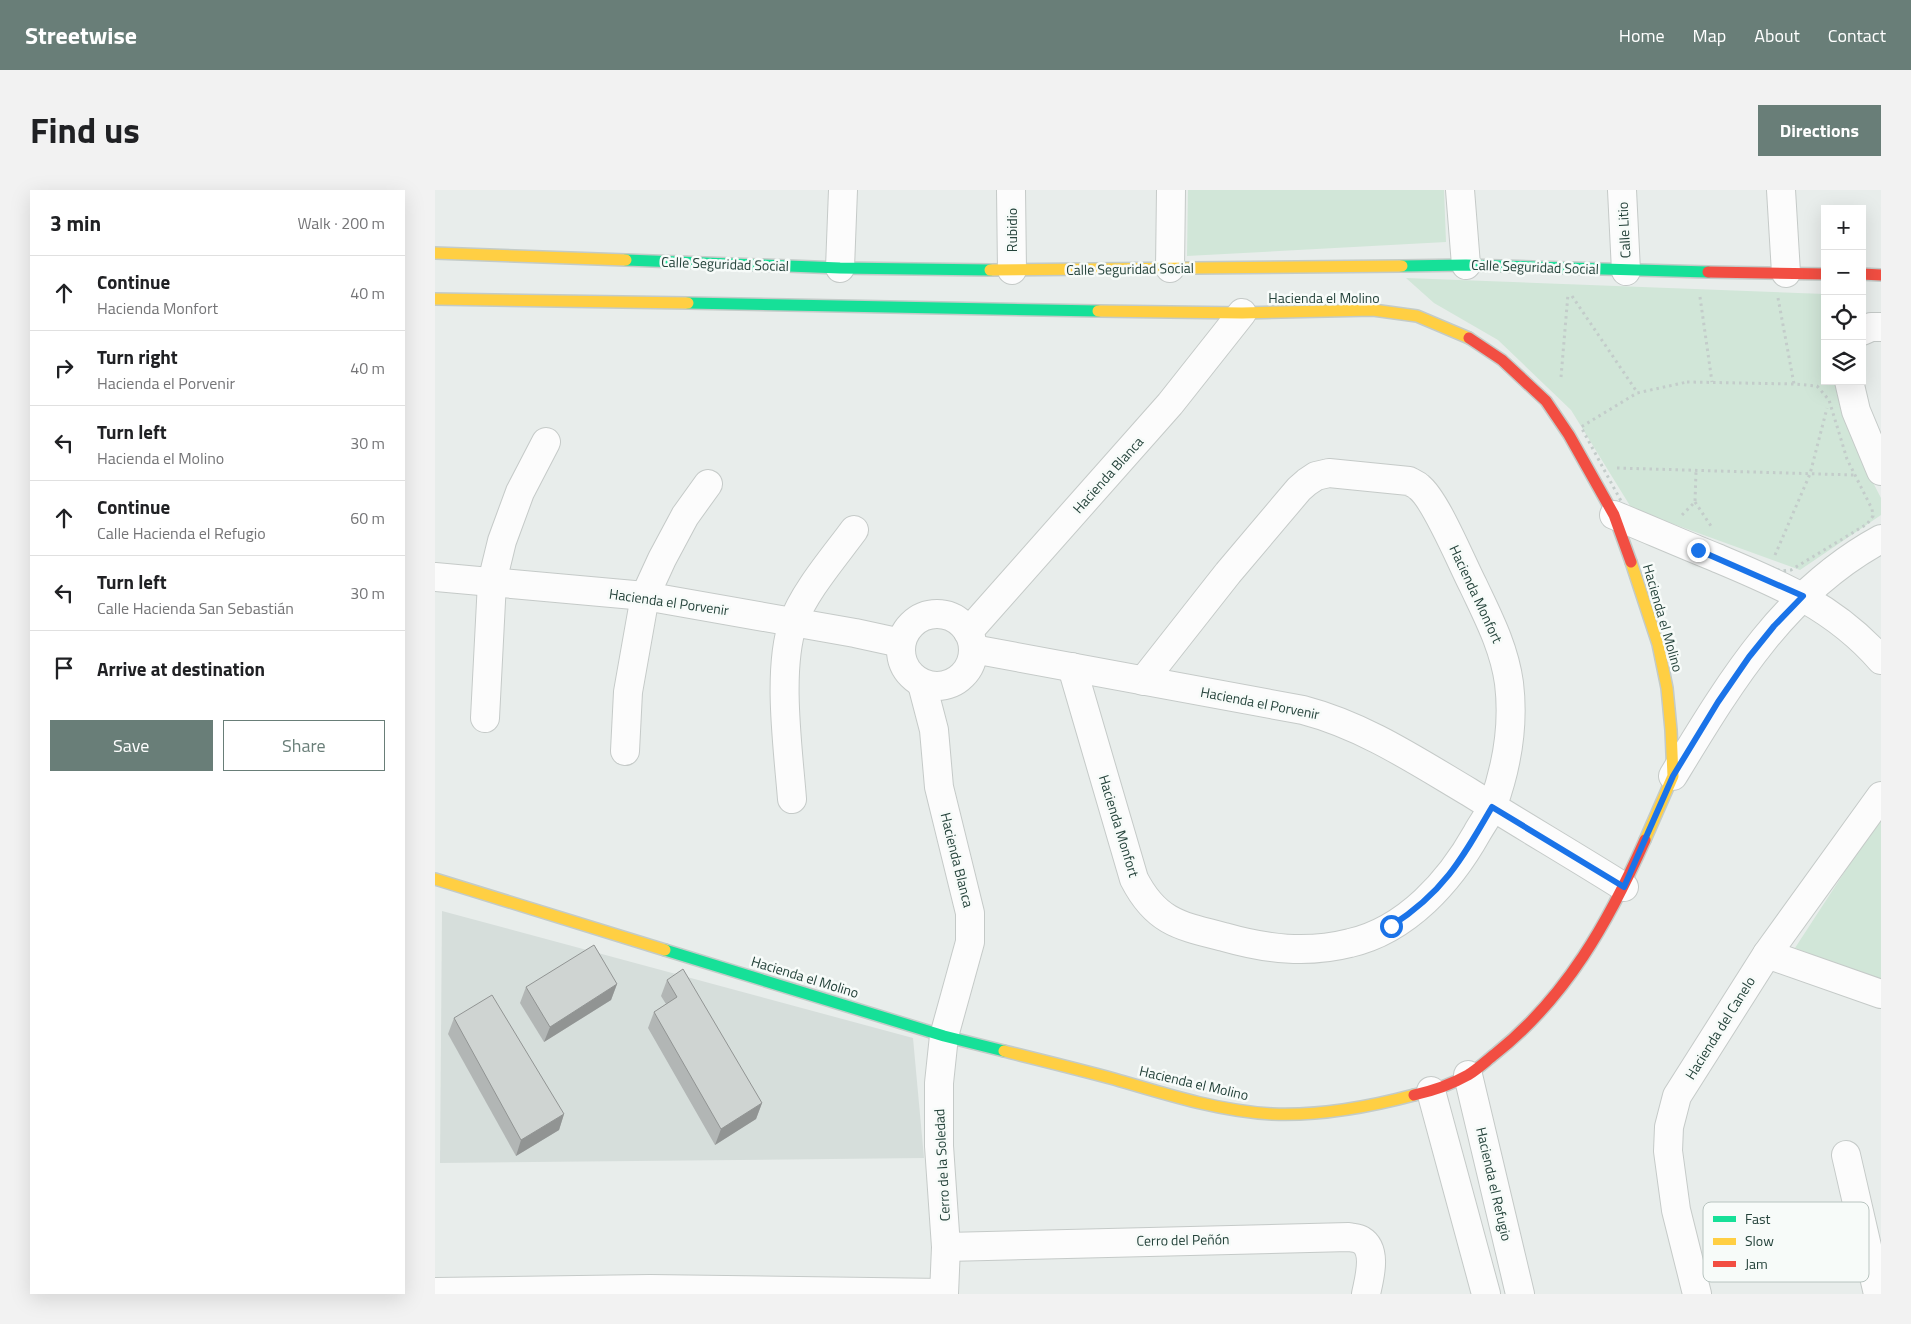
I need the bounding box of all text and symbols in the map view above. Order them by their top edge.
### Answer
text: Streetwise [25,17,137,53]
text: Home [1619,22,1665,49]
text: Map [1693,22,1726,49]
text: About [1754,22,1800,49]
text: Contact [1828,22,1886,49]
text: Find us [30,103,140,157]
button: Directions [1758,105,1881,156]
street label: Calle Litio [1612,201,1635,259]
map controls [1821,205,1866,385]
button: + [1821,205,1866,250]
text: 3 min [50,207,101,239]
street label: Rubidio [1001,208,1022,252]
text: Walk · 200 m [297,211,385,235]
button: − [1821,250,1866,295]
street label: Calle Seguridad Social [661,251,789,276]
street label: Calle Seguridad Social [1471,254,1599,279]
street label: Calle Seguridad Social [1066,257,1194,280]
text: Continue [97,267,170,296]
icon: ahead [50,279,78,307]
text: 40 m [350,281,385,305]
street label: Hacienda el Molino [1268,287,1380,308]
button: locate [1821,295,1866,340]
text: Hacienda Monfort [97,296,218,320]
button: layers [1821,340,1866,385]
text: Turn right [97,342,178,371]
icon: right [50,354,78,382]
text: 40 m [350,356,385,380]
text: Hacienda el Porvenir [97,371,235,395]
text: Turn left [97,417,167,446]
icon: left [50,429,78,457]
text: 30 m [350,431,385,455]
street label: Hacienda Blanca [1067,432,1148,518]
text: Hacienda el Molino [97,446,224,470]
text: Continue [97,492,170,521]
icon: ahead [50,504,78,532]
text: 60 m [350,506,385,530]
text: Calle Hacienda el Refugio [97,521,266,545]
route end [1687,539,1710,562]
street label: Hacienda Monfort [1445,541,1508,646]
street label: Hacienda el Molino [1638,561,1689,674]
text: Turn left [97,567,167,596]
icon: left [50,579,78,607]
text: 30 m [350,581,385,605]
street label: Hacienda el Porvenir [608,583,730,620]
text: Calle Hacienda San Sebastián [97,596,294,620]
icon: arrive [50,654,78,682]
text: Arrive at destination [97,654,265,683]
street label: Hacienda el Porvenir [1199,681,1321,724]
button: Save [50,720,213,771]
button: Share [223,720,385,771]
street label: Hacienda Monfort [1094,772,1145,880]
street label: Hacienda Blanca [936,810,979,910]
route start [1380,915,1403,938]
street label: Hacienda el Molino [749,950,861,1003]
street label: Hacienda del Canelo [1679,972,1760,1083]
street label: Hacienda el Molino [1137,1060,1251,1105]
street label: Cerro de la Soledad [928,1108,955,1222]
street label: Hacienda el Refugio [1471,1125,1518,1243]
legend [1703,1202,1869,1282]
text: Fast [1745,1208,1770,1229]
street label: Cerro del Peñón [1136,1228,1230,1251]
text: Slow [1745,1230,1774,1251]
text: Jam [1745,1253,1768,1274]

